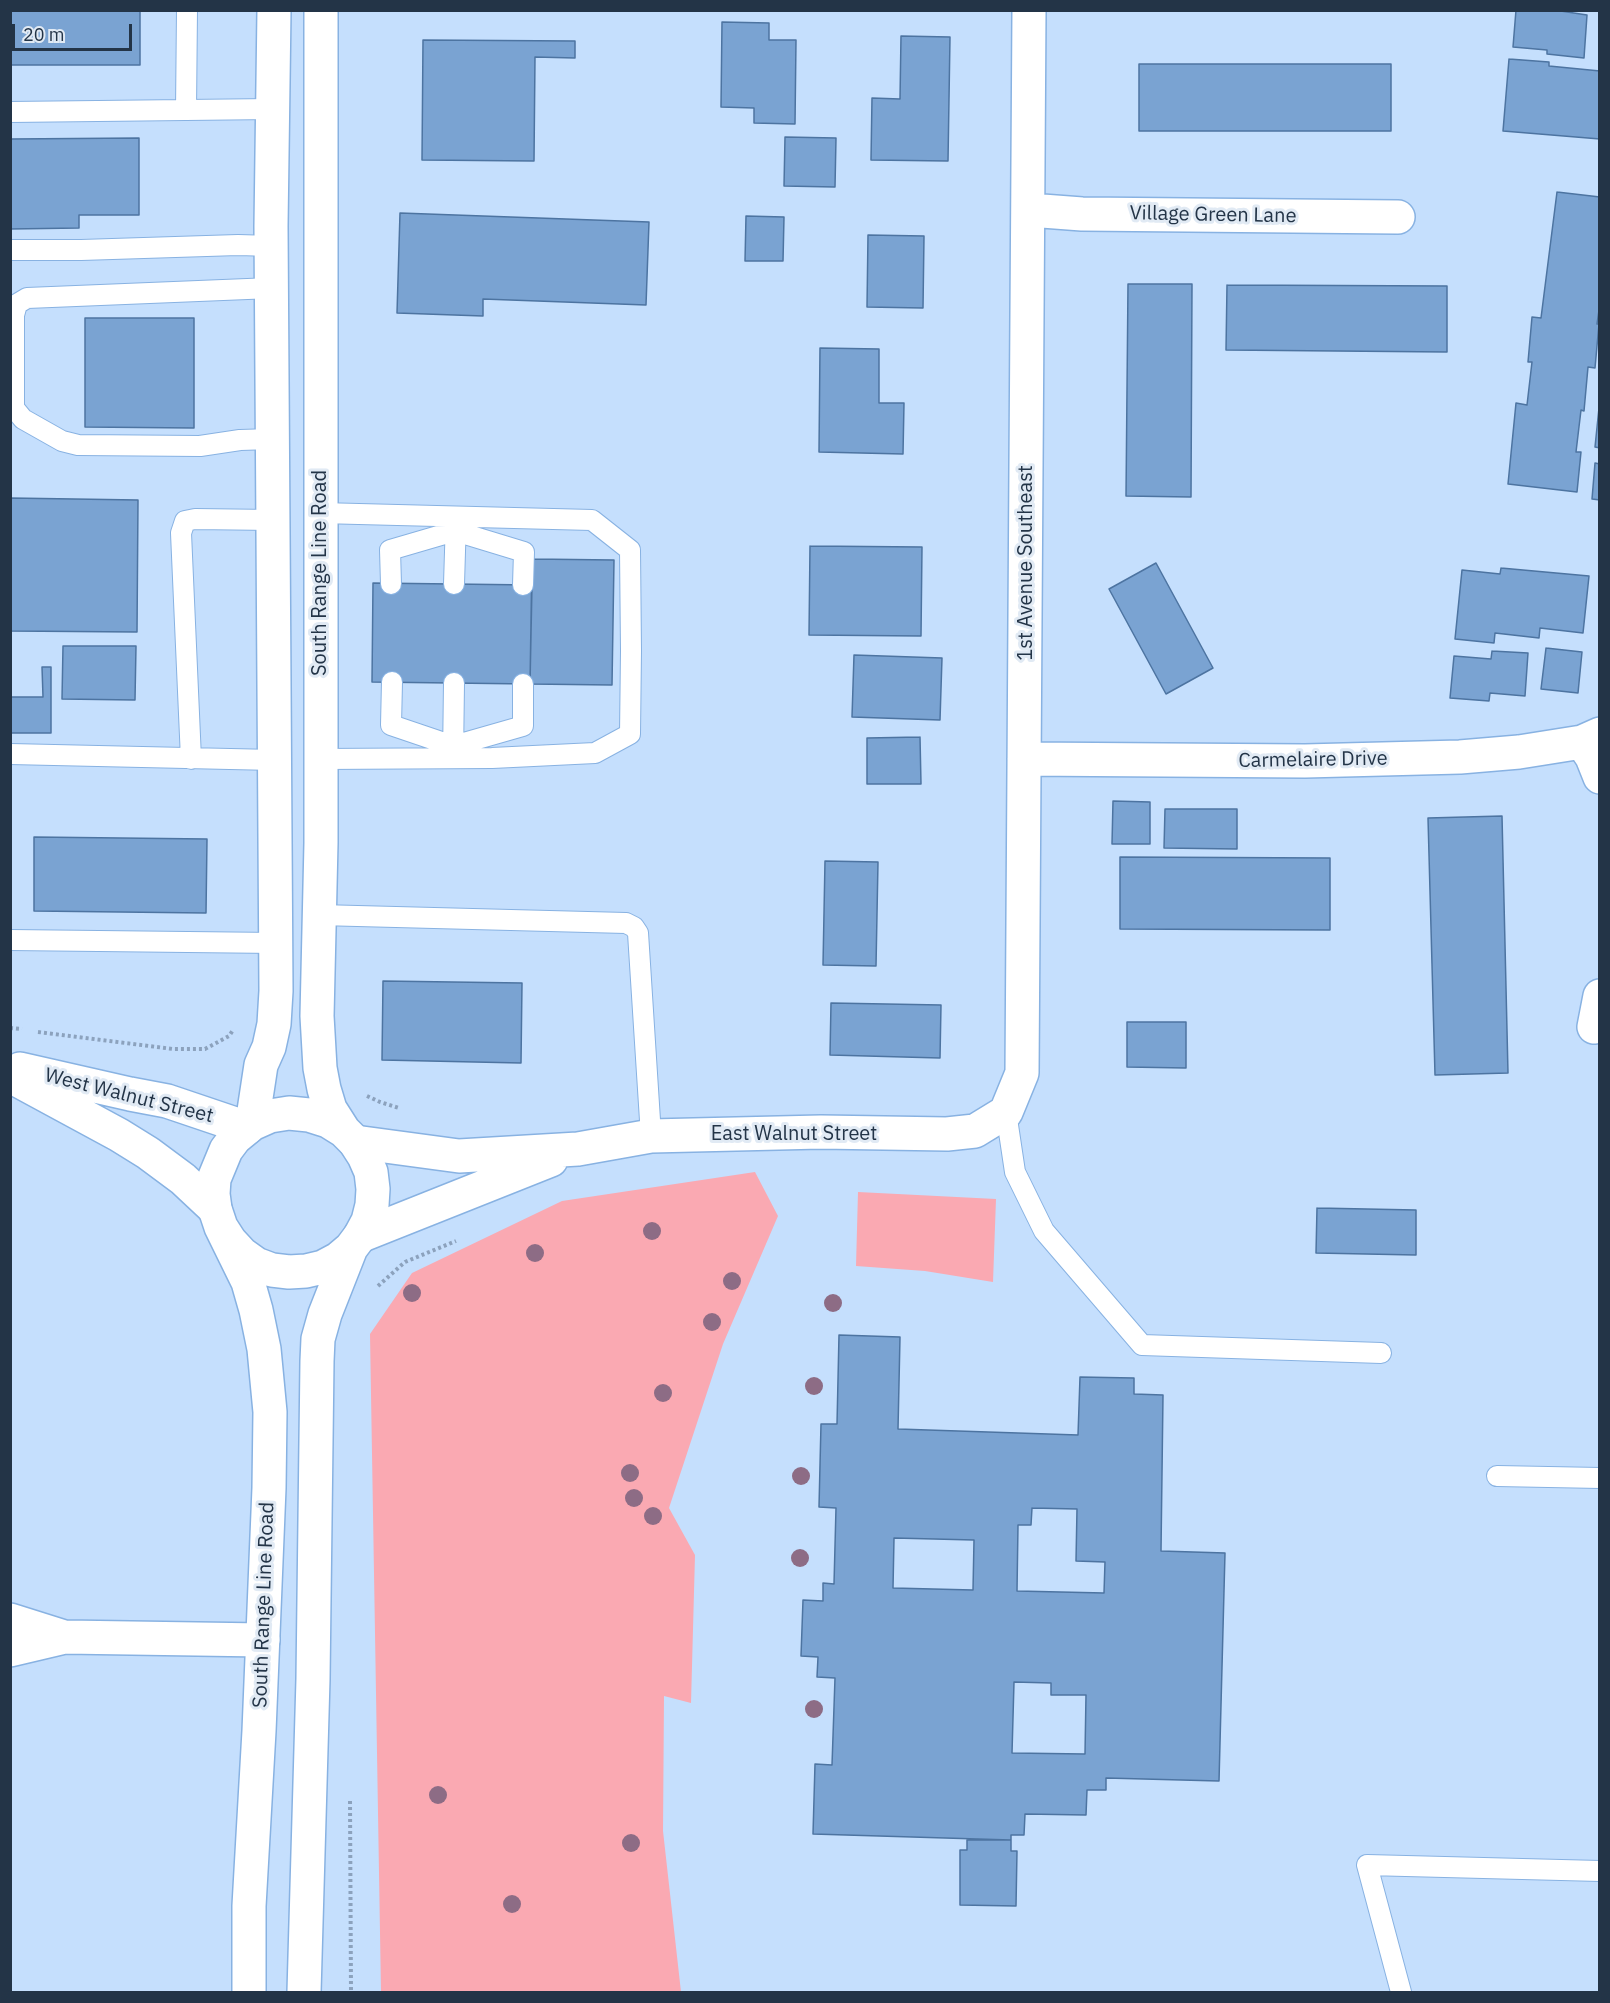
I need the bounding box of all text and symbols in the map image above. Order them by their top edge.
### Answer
scale bar [15,12,135,50]
text: 20 m [23,23,65,46]
street label: Village Green Lane [1129,202,1297,228]
street label: 1st Avenue Southeast [1014,465,1038,661]
street label: South Range Line Road [308,470,332,676]
street label: Carmelaire Drive [1238,747,1388,773]
street label: West Walnut Street [42,1063,216,1129]
street label: East Walnut Street [711,1122,877,1146]
street label: South Range Line Road [248,1502,280,1708]

